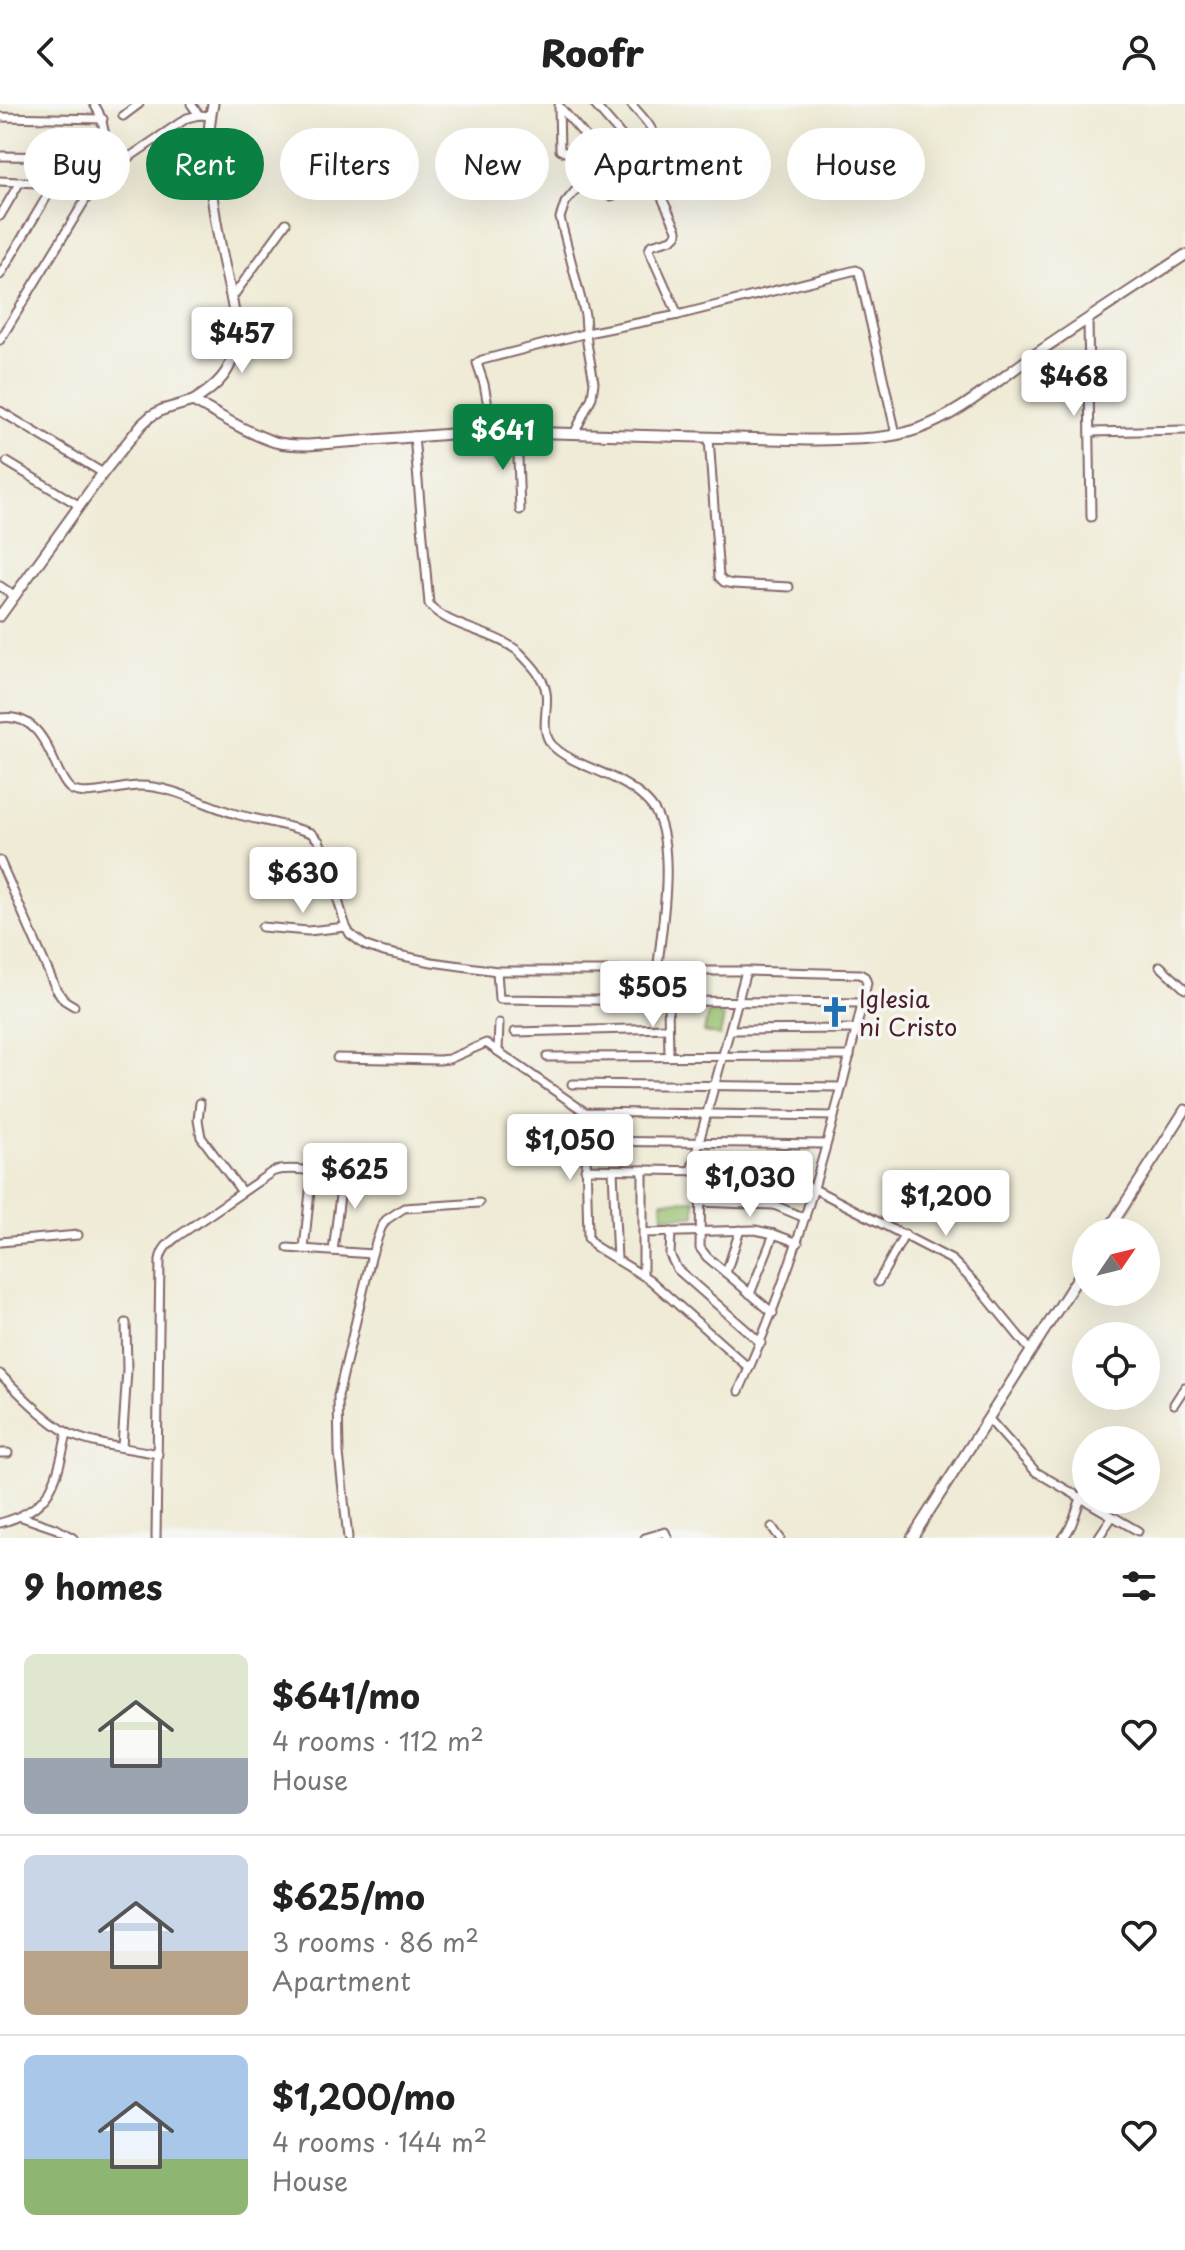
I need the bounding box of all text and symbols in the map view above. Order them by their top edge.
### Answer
text: Roofr [541,25,644,79]
icon: back [24,30,68,74]
icon: person [1117,30,1161,74]
chip: Buy [24,128,130,200]
chip: Rent [146,128,264,200]
chip: Filters [280,128,419,200]
chip: New [435,128,549,200]
chip: Apartment [565,128,771,200]
chip: House [787,128,925,200]
pin: $457 [195,307,289,375]
text: $457 [209,313,275,352]
pin: $468 [1027,350,1121,418]
text: $468 [1039,356,1109,395]
pin: $641 [456,404,550,472]
text: $641 [471,410,535,449]
pin: $630 [256,847,350,915]
text: $630 [267,853,339,892]
pin: $505 [606,961,700,1029]
text: $505 [618,967,688,1006]
place label: Iglesia ni Cristo [859,980,957,1044]
church icon: Iglesia ni Cristo [818,995,852,1029]
pin: $1,050 [505,1114,635,1182]
text: $1,050 [525,1120,615,1159]
pin: $625 [308,1143,402,1211]
text: $625 [321,1149,389,1188]
pin: $1,030 [685,1151,815,1219]
text: $1,030 [705,1157,795,1196]
pin: $1,200 [881,1170,1011,1238]
text: $1,200 [900,1176,992,1215]
north arrow [1072,1218,1160,1306]
map controls [1072,1218,1160,1514]
button: locate [1072,1322,1160,1410]
button: layers [1072,1426,1160,1514]
text: 9 homes [24,1560,163,1612]
icon: filters [1117,1564,1161,1608]
text: $641/mo [272,1669,420,1721]
icon: home [88,1686,184,1782]
icon: heart [1117,1712,1161,1756]
text: 4 rooms · 112 m² [272,1721,484,1760]
text: House [272,1760,348,1799]
text: $625/mo [272,1870,425,1922]
icon: home [88,1887,184,1983]
icon: heart [1117,1913,1161,1957]
text: 3 rooms · 86 m² [272,1922,479,1961]
text: Apartment [272,1961,411,2000]
text: $1,200/mo [272,2070,455,2122]
icon: home [88,2087,184,2183]
icon: heart [1117,2113,1161,2157]
text: 4 rooms · 144 m² [272,2122,487,2161]
text: House [272,2161,348,2200]

